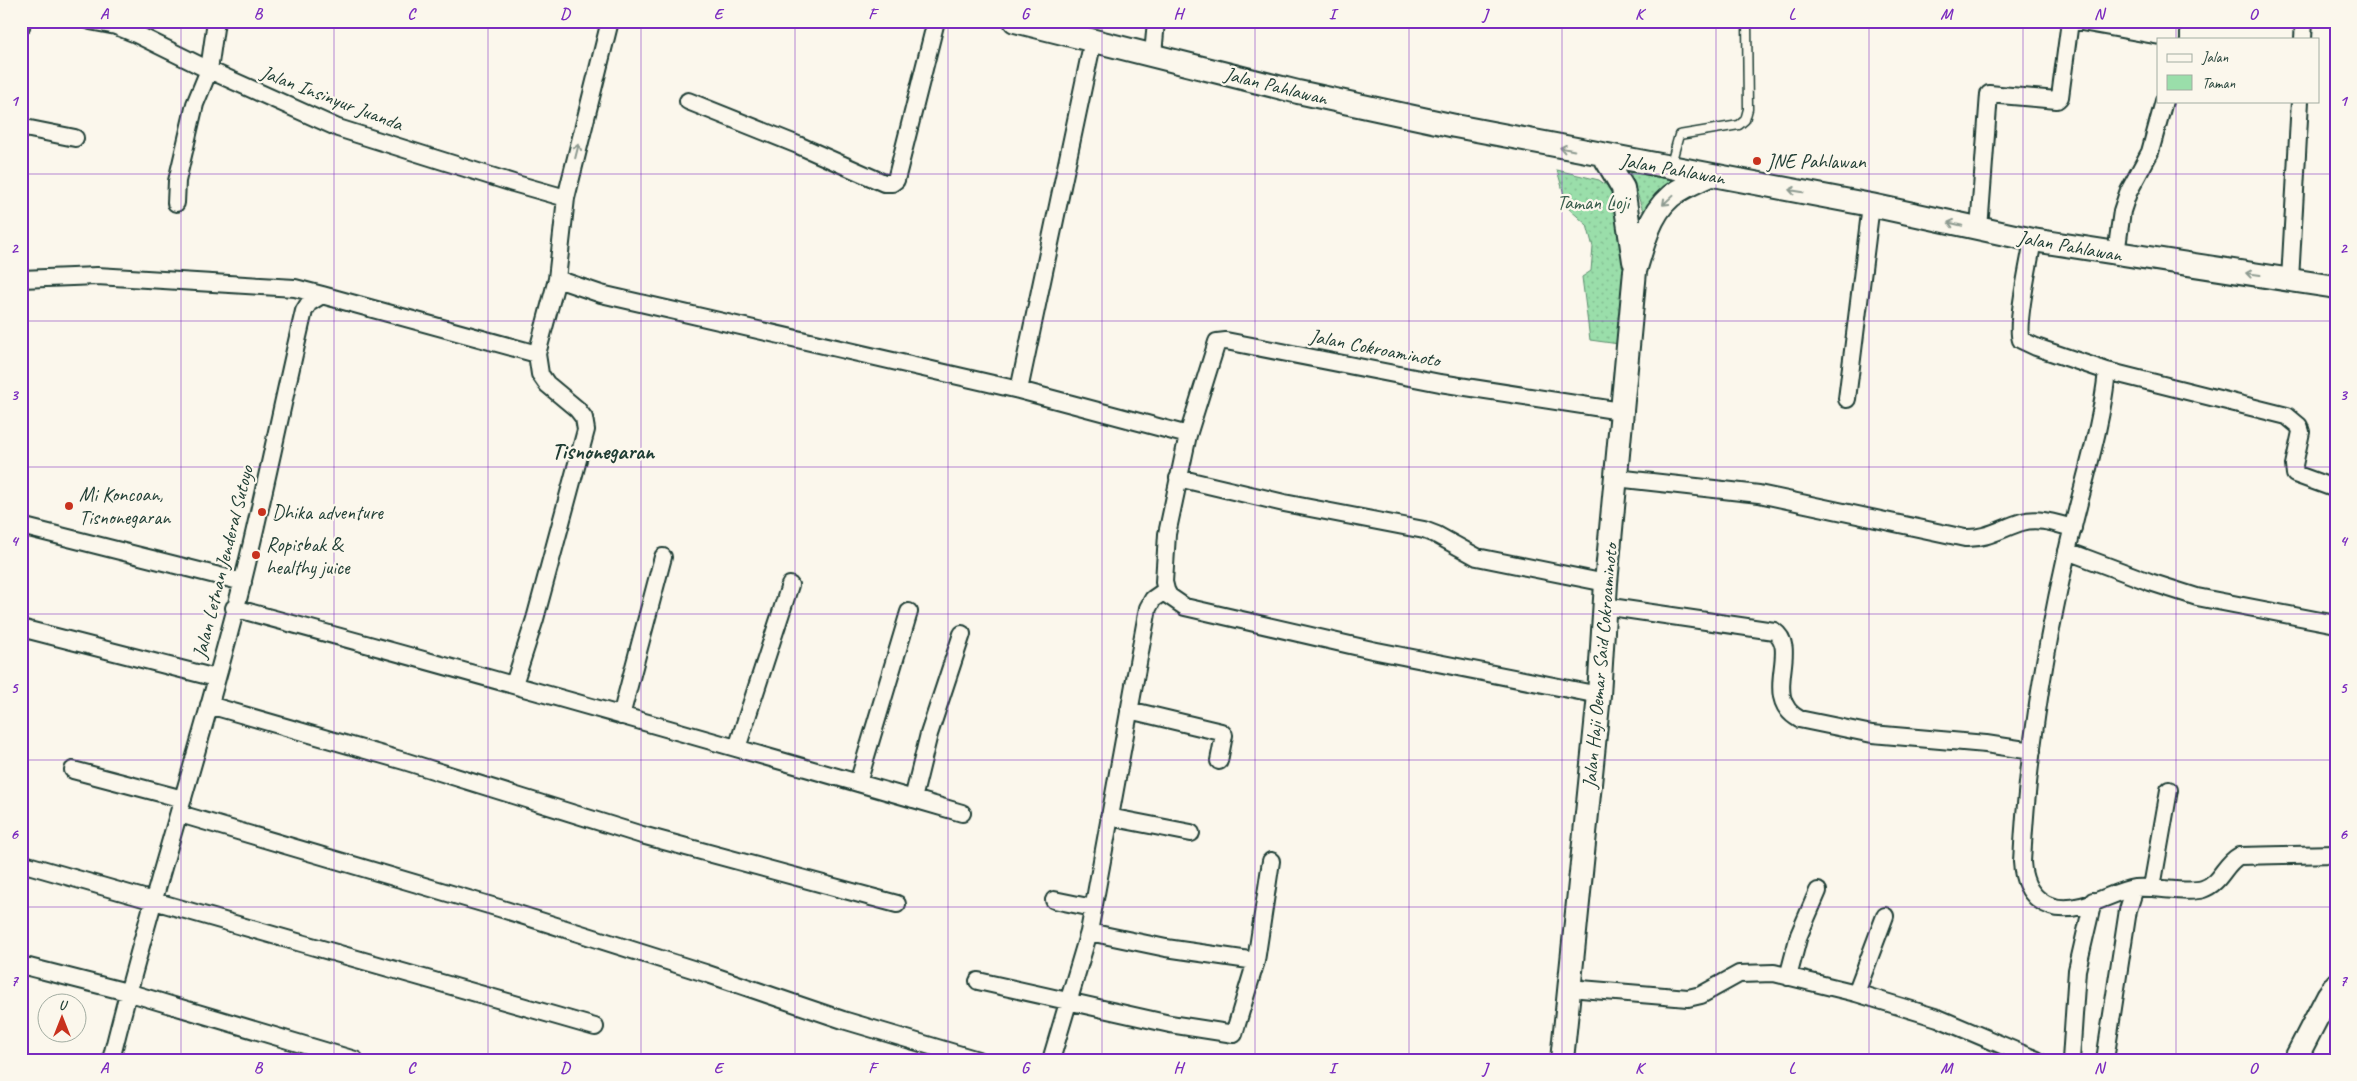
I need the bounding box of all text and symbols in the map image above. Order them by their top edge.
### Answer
text: A [100,4,110,24]
text: B [254,4,264,24]
text: C [407,4,417,24]
text: D [560,4,571,24]
text: E [714,4,725,24]
text: F [868,4,879,24]
text: G [1021,4,1031,24]
text: H [1173,4,1185,24]
text: I [1329,4,1339,24]
text: J [1481,4,1490,24]
text: K [1635,4,1647,24]
text: L [1789,4,1797,24]
text: M [1940,4,1954,24]
text: N [2094,4,2107,24]
text: O [2249,4,2259,24]
legend [2157,38,2320,102]
text: Jalan [2201,48,2229,67]
street label: Jalan Insinyur Juanda [257,59,408,137]
street label: Jalan Pahlawan [1221,61,1331,111]
text: Taman [2202,74,2235,93]
text: 1 [10,91,19,111]
text: 1 [2339,91,2348,111]
one-way arrow [573,143,583,159]
one-way arrow [1560,143,1576,153]
street label: Jalan Pahlawan [1618,147,1728,191]
place label: JNE Pahlawan [1766,149,1867,174]
marker: JNE Pahlawan [1751,155,1763,167]
one-way arrow [1788,186,1804,195]
park label: Taman Loji [1557,190,1632,215]
one-way arrow [1662,194,1674,206]
one-way arrow [1947,219,1963,228]
street label: Jalan Pahlawan [2015,224,2125,268]
text: 2 [10,238,19,258]
text: 2 [2339,238,2348,258]
one-way arrow [2245,269,2261,279]
street label: Jalan Cokroaminoto [1307,323,1444,373]
text: 3 [10,385,19,405]
text: 3 [2339,385,2348,405]
district label: Tisnonegaran [552,438,656,466]
street label: Jalan Letnan Jenderal Sutoyo [187,462,259,662]
place label: Mi Koncoan, Tisnonegaran [79,482,171,530]
marker: Mi Koncoan, Tisnonegaran [63,500,75,512]
place label: Dhika adventure [272,500,384,525]
marker: Dhika adventure [256,506,268,518]
text: 4 [10,531,19,551]
text: 4 [2339,531,2348,551]
place label: Ropisbak & healthy juice [266,532,351,580]
street label: Jalan Haji Oemar Said Cokroaminoto [1577,541,1623,790]
marker: Ropisbak & healthy juice [250,549,262,561]
text: 5 [11,678,20,698]
text: 5 [2340,678,2349,698]
text: 6 [10,824,19,844]
text: 6 [2339,824,2348,844]
text: 7 [10,971,19,991]
text: 7 [2339,971,2348,991]
north arrow [38,994,88,1044]
text: U [59,997,69,1014]
text: A [100,1058,110,1078]
text: B [254,1058,264,1078]
text: C [407,1058,417,1078]
text: D [560,1058,571,1078]
text: E [714,1058,725,1078]
text: F [868,1058,879,1078]
text: G [1021,1058,1031,1078]
text: H [1173,1058,1185,1078]
text: I [1329,1058,1339,1078]
text: J [1481,1058,1490,1078]
text: K [1635,1058,1647,1078]
text: L [1789,1058,1797,1078]
text: M [1940,1058,1954,1078]
text: N [2094,1058,2107,1078]
text: O [2249,1058,2259,1078]

